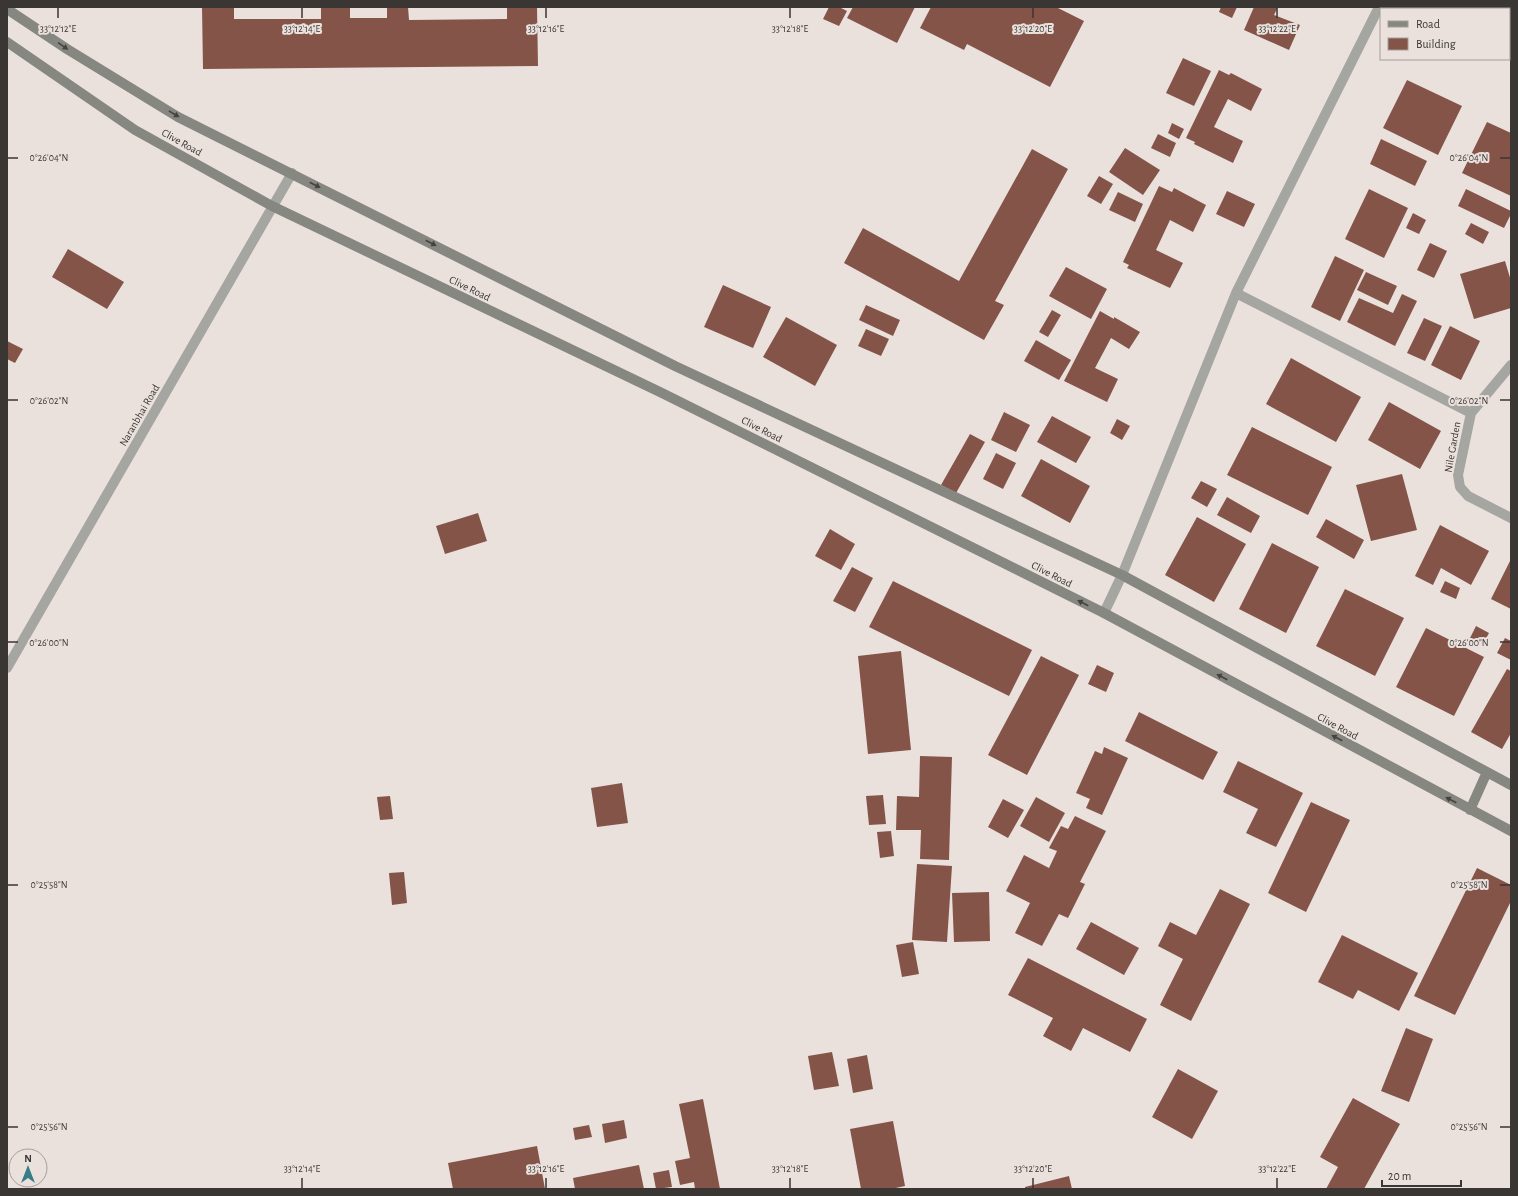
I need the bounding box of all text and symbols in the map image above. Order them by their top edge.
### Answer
legend [1380,8,1510,60]
text: Road [1416,18,1440,30]
text: 33°12'12"E [40,24,76,34]
text: 33°12'14"E [284,24,321,34]
text: 33°12'16"E [528,24,564,34]
text: 33°12'18"E [772,24,808,34]
text: 33°12'20"E [1014,24,1052,34]
text: 33°12'22"E [1258,24,1296,34]
text: Building [1416,38,1456,50]
one-way arrow [58,42,68,50]
one-way arrow [169,110,179,118]
street label: Clive Road [160,127,204,158]
text: 0°26'04"N [30,153,68,163]
text: 0°26'04"N [1450,153,1488,163]
one-way arrow [309,181,321,188]
one-way arrow [425,240,437,246]
street label: Clive Road [447,274,492,303]
street label: Naranbhai Road [117,382,162,448]
text: 0°26'02"N [30,396,68,406]
text: 0°26'02"N [1450,396,1488,406]
street label: Clive Road [740,414,784,445]
street label: Nile Garden [1443,421,1462,473]
street label: Clive Road [1030,559,1074,590]
one-way arrow [1077,600,1089,606]
text: 0°26'00"N [29,638,69,648]
text: 0°26'00"N [1449,638,1489,648]
one-way arrow [1217,674,1228,680]
street label: Clive Road [1316,711,1360,742]
one-way arrow [1331,735,1343,742]
one-way arrow [1446,797,1457,803]
text: 0°25'58"N [30,880,68,890]
text: 0°25'58"N [1450,880,1488,890]
text: 0°25'56"N [30,1122,68,1132]
text: 0°25'56"N [1450,1122,1488,1132]
north arrow [8,1148,48,1188]
text: N [24,1153,32,1164]
scale bar [1382,1162,1461,1188]
text: 33°12'14"E [284,1164,321,1174]
text: 33°12'16"E [528,1164,564,1174]
text: 33°12'18"E [772,1164,808,1174]
text: 33°12'20"E [1014,1164,1052,1174]
text: 33°12'22"E [1258,1164,1296,1174]
text: 20 m [1388,1170,1411,1182]

